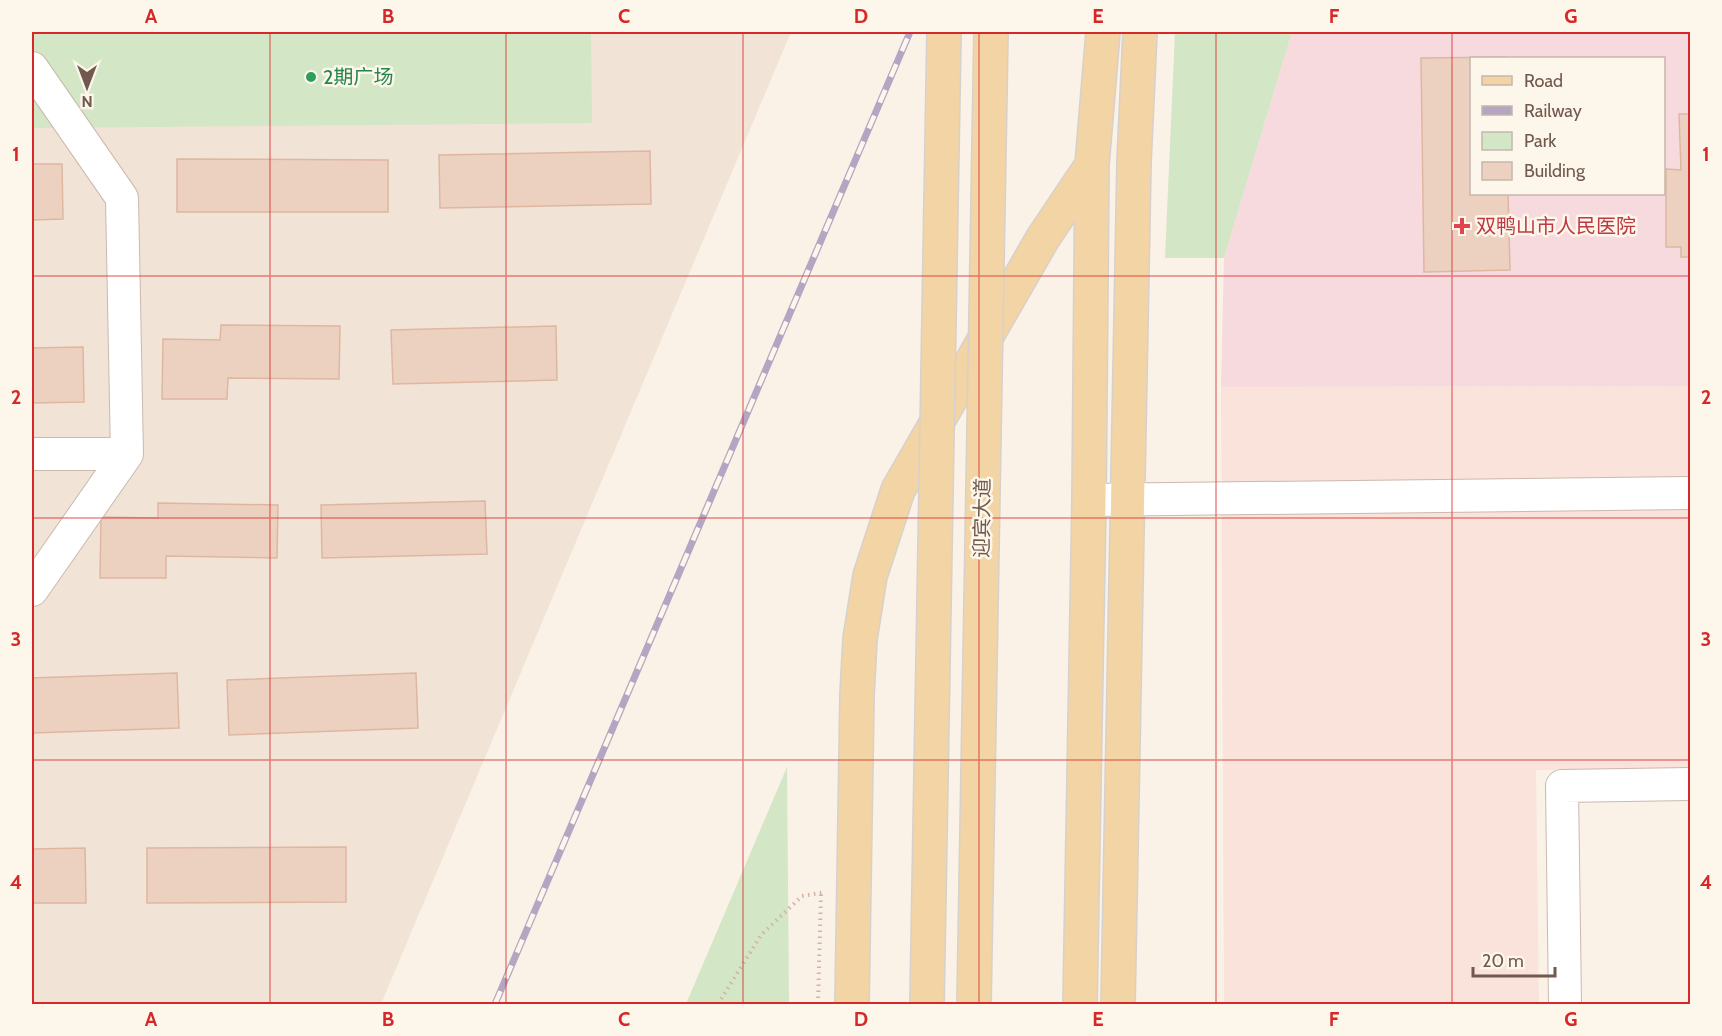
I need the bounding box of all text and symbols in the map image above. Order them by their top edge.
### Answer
text: A [145,4,158,28]
text: B [382,4,394,28]
text: C [618,4,630,28]
text: D [854,4,868,28]
text: E [1092,4,1104,28]
text: F [1329,4,1340,28]
text: G [1564,4,1578,28]
north arrow [57,57,117,117]
legend [1470,57,1665,195]
place label: 2期广场 [323,65,393,89]
marker: 2期广场 [304,70,318,84]
text: Road [1524,70,1563,92]
text: N [81,92,93,111]
text: Railway [1524,100,1582,122]
text: Park [1524,130,1557,152]
text: 1 [12,142,20,166]
text: 1 [1702,142,1710,166]
text: Building [1524,160,1586,182]
place label: 双鸭山市人民医院 [1476,214,1636,238]
marker: 双鸭山市人民医院 [1453,217,1471,235]
text: 2 [11,385,21,409]
text: 2 [1701,385,1711,409]
street label: 迎宾大道 [969,478,995,558]
text: 3 [11,627,21,651]
text: 3 [1701,627,1711,651]
text: 4 [10,870,22,894]
text: 4 [1700,870,1712,894]
scale bar [1473,940,1556,978]
text: 20 m [1482,950,1524,972]
text: A [145,1007,158,1031]
text: B [382,1007,394,1031]
text: C [618,1007,630,1031]
text: D [854,1007,868,1031]
text: E [1092,1007,1104,1031]
text: F [1329,1007,1340,1031]
text: G [1564,1007,1578,1031]

